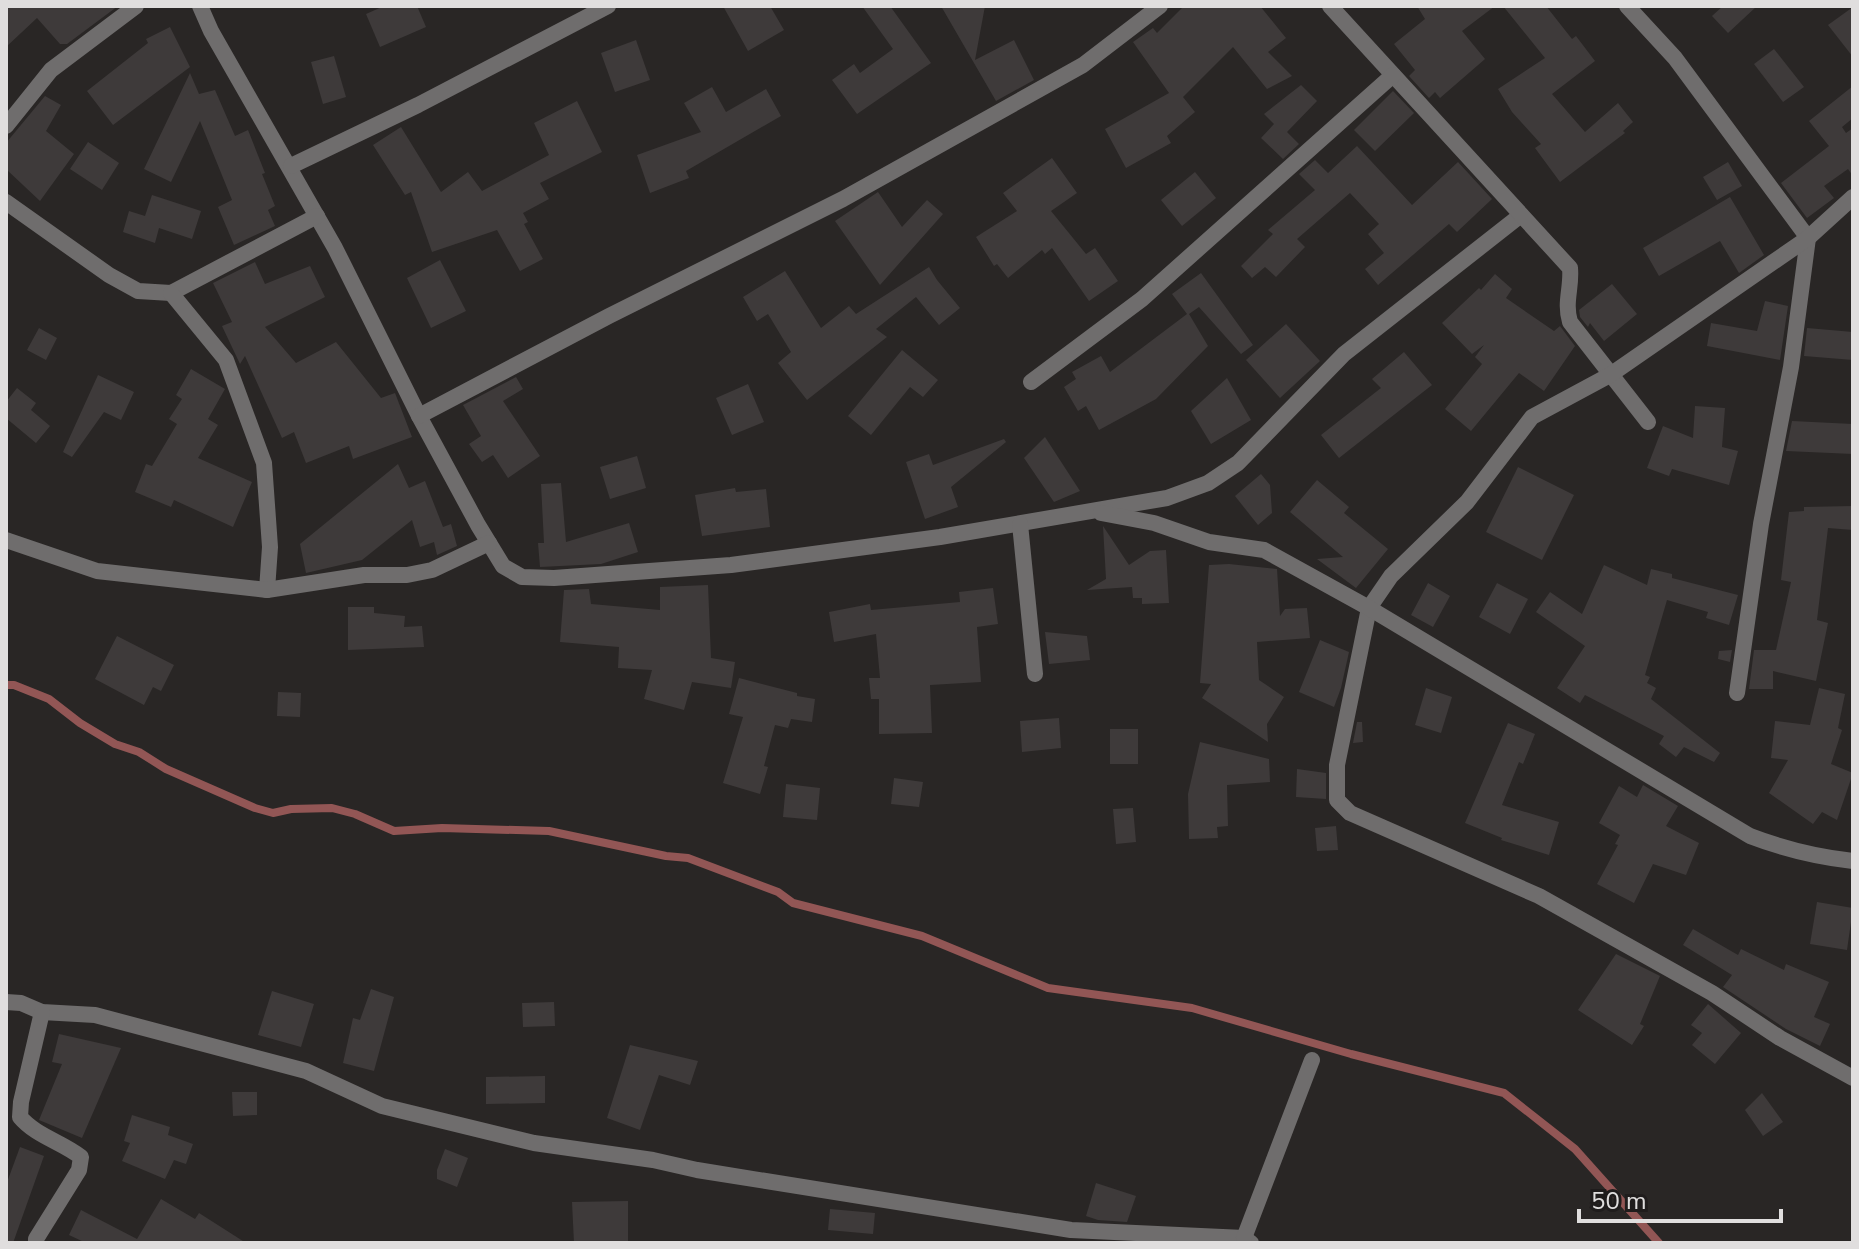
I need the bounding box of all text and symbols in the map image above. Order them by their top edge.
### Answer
scale bar [1579,1173,1781,1223]
text: 50 m [1591,1185,1647,1217]

